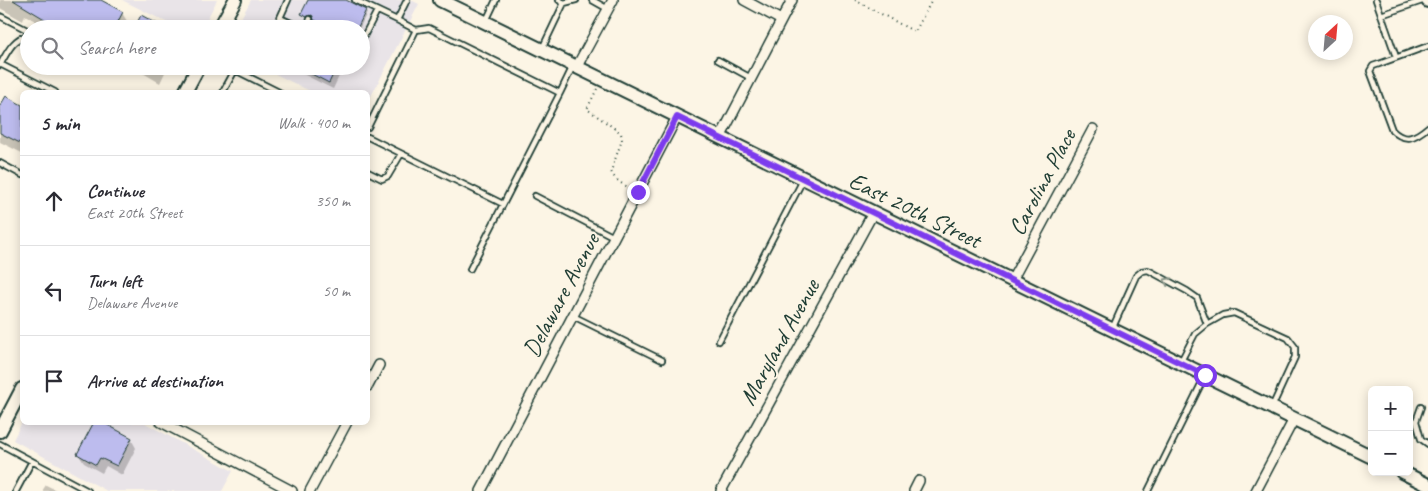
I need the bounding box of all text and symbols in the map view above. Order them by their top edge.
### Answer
north arrow [1308,15,1353,60]
search box [20,20,370,75]
icon: search [38,34,66,62]
text: Search here [78,36,155,60]
text: 5 min [40,110,80,136]
text: Walk · 400 m [278,113,350,133]
street label: Carolina Place [1002,122,1083,240]
street label: East 20th Street [844,165,988,256]
text: Continue [87,179,144,203]
route end [627,181,650,204]
icon: ahead [40,187,68,215]
text: 350 m [316,191,350,211]
text: East 20th Street [87,203,182,223]
street label: Delaware Avenue [516,226,607,362]
text: Turn left [87,269,142,293]
street label: Maryland Avenue [732,272,827,410]
icon: left [40,277,68,305]
one-way arrow [1164,277,1173,287]
text: 50 m [323,281,350,301]
text: Delaware Avenue [87,293,177,313]
route start [1194,364,1217,387]
icon: arrive [40,367,68,395]
text: Arrive at destination [87,369,223,393]
map controls [1368,386,1413,476]
button: + [1368,386,1413,431]
button: − [1368,431,1413,476]

